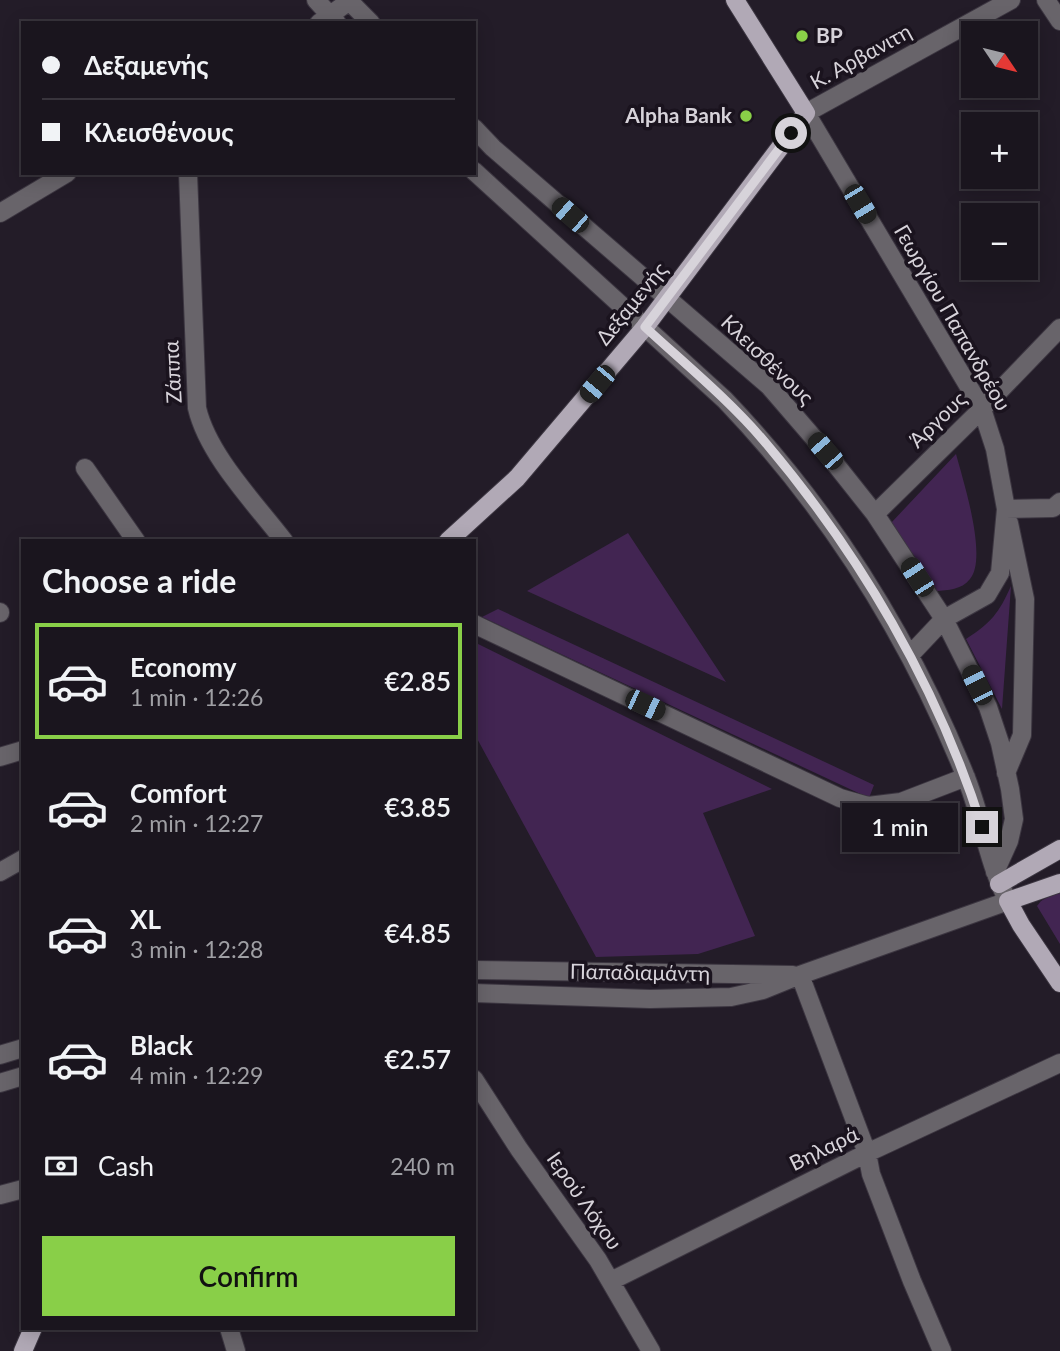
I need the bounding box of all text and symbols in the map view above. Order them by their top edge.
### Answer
street label: Κ. Αρβανιτη [805,18,915,94]
north arrow [961,21,1038,98]
map controls [961,21,1038,280]
place label: BP [816,22,843,47]
marker: BP [794,28,810,44]
text: Δεξαμενής [84,49,209,81]
place label: Alpha Bank [624,102,733,127]
marker: Alpha Bank [738,108,754,124]
button: + [961,112,1038,189]
text: Κλεισθένους [84,116,234,148]
route start [775,117,807,149]
car [841,181,880,227]
car [548,193,593,237]
button: − [961,203,1038,280]
street label: Γεωργίου Παπανδρέου [890,220,1017,415]
street label: Δεξαμενής [590,257,672,349]
street label: Κλεισθένους [717,309,820,409]
street label: Ζάππα [157,340,186,404]
car [576,361,619,407]
street label: Άργους [903,385,971,452]
car [804,428,847,474]
car [897,554,938,600]
text: Choose a ride [42,561,236,600]
icon: car [46,650,109,713]
text: Economy [130,651,236,683]
car [959,662,996,708]
text: €2.85 [385,665,451,697]
text: 1 min · 12:26 [130,683,263,711]
car [622,687,669,723]
icon: car [46,776,109,839]
text: Comfort [130,777,227,809]
text: €3.85 [385,791,451,823]
callout: 1 min [842,802,958,852]
text: 2 min · 12:27 [130,809,263,837]
route end [966,811,998,843]
text: 1 min [872,813,928,841]
icon: car [46,902,109,965]
text: XL [130,903,161,935]
text: €4.85 [385,917,451,949]
text: 3 min · 12:28 [130,935,263,963]
street label: Παπαδιαμάντη [570,958,710,985]
icon: car [46,1028,109,1091]
text: Black [130,1029,193,1061]
text: €2.57 [385,1043,451,1075]
text: 4 min · 12:29 [130,1061,263,1089]
street label: Βηλαρά [785,1120,862,1175]
icon: cash [42,1147,80,1185]
street label: Ιερού Λόχου [542,1147,628,1254]
text: Cash [98,1150,154,1182]
text: 240 m [390,1152,455,1180]
button: Confirm [42,1236,455,1316]

